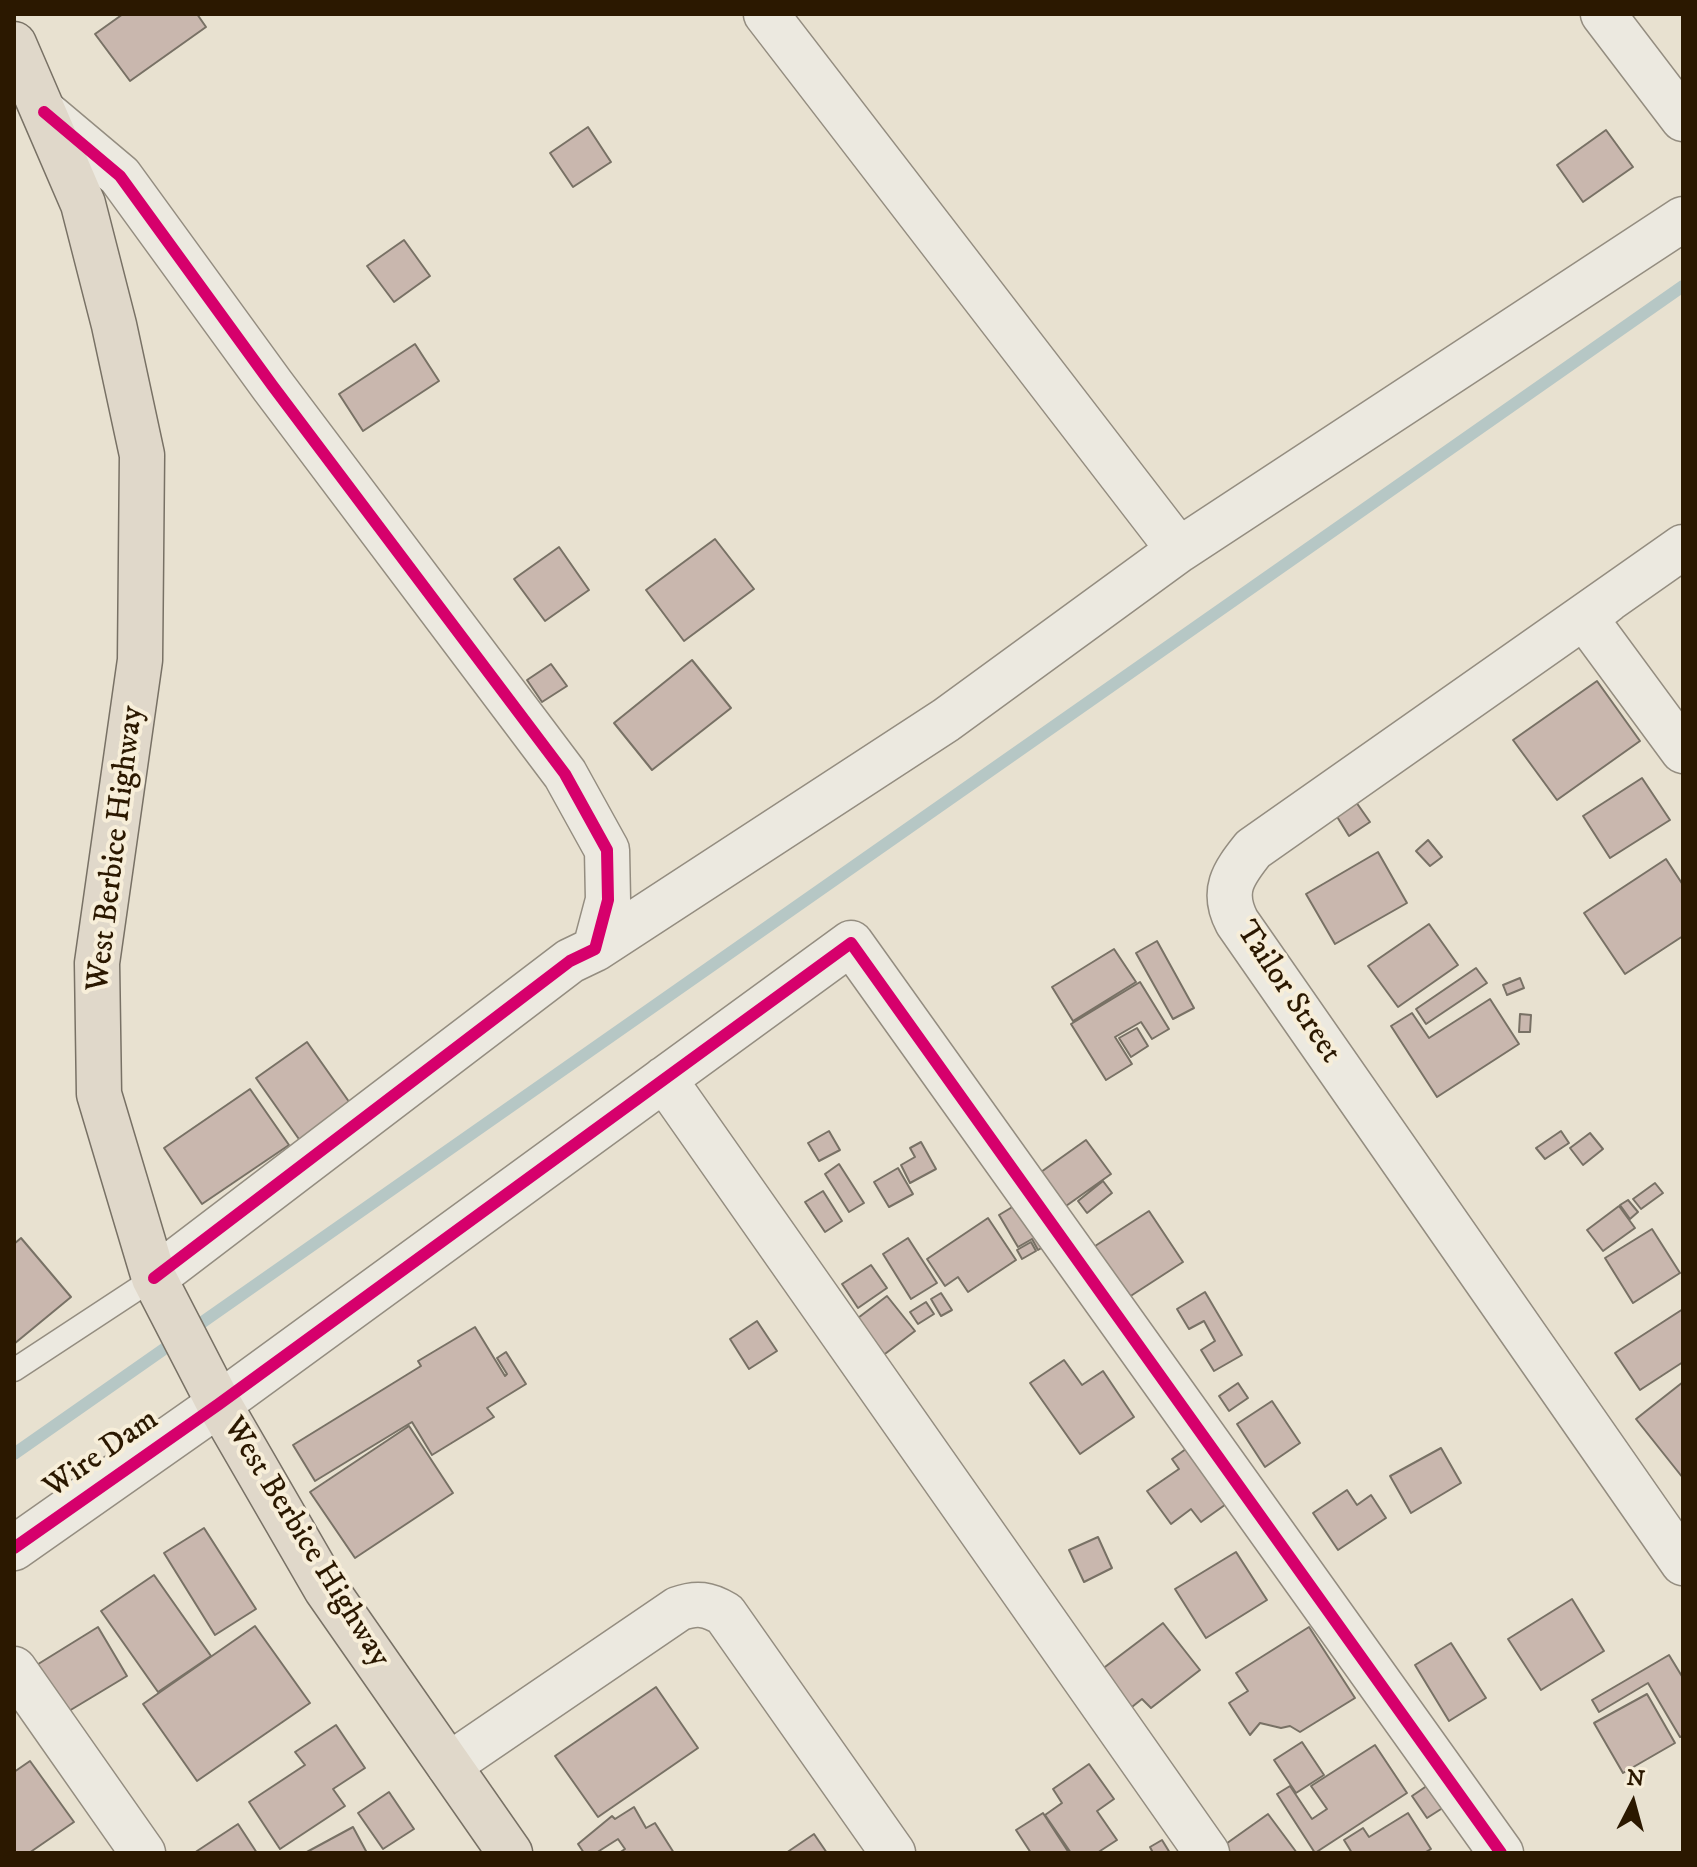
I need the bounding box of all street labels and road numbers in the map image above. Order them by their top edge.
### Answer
street label: West Berbice Highway [80,704,154,994]
street label: Tailor Street [1226,915,1348,1071]
street label: Wire Dam [37,1402,167,1508]
street label: West Berbice Highway [212,1411,398,1675]

